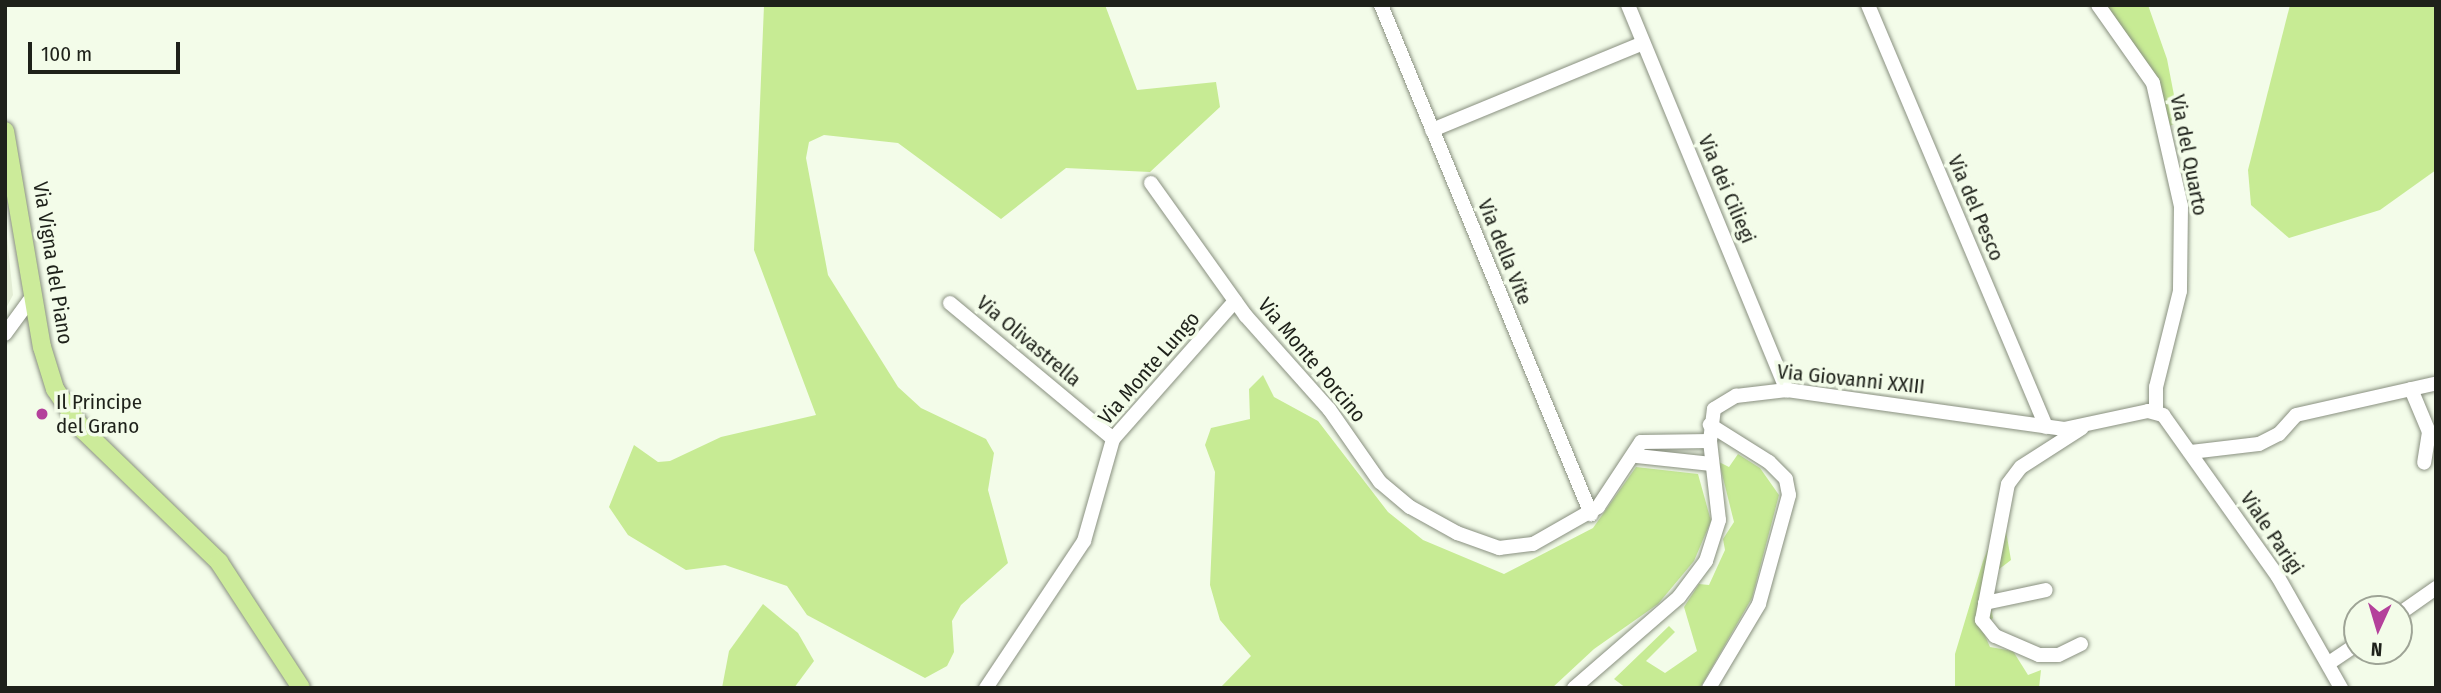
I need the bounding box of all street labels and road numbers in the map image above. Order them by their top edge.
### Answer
street label: Via del Quarto [2165,92,2213,218]
street label: Via dei Ciliegi [1693,131,1761,247]
street label: Via del Pesco [1942,151,2010,265]
street label: Via Vigna del Piano [28,180,78,346]
street label: Via della Vite [1472,195,1538,309]
street label: Via Olivastrella [972,290,1086,392]
street label: Via Monte Porcino [1253,293,1371,427]
street label: Via Monte Lungo [1093,306,1205,430]
street label: Via Giovanni XXIII [1776,359,1926,399]
street label: Viale Parigi [2235,487,2309,579]

